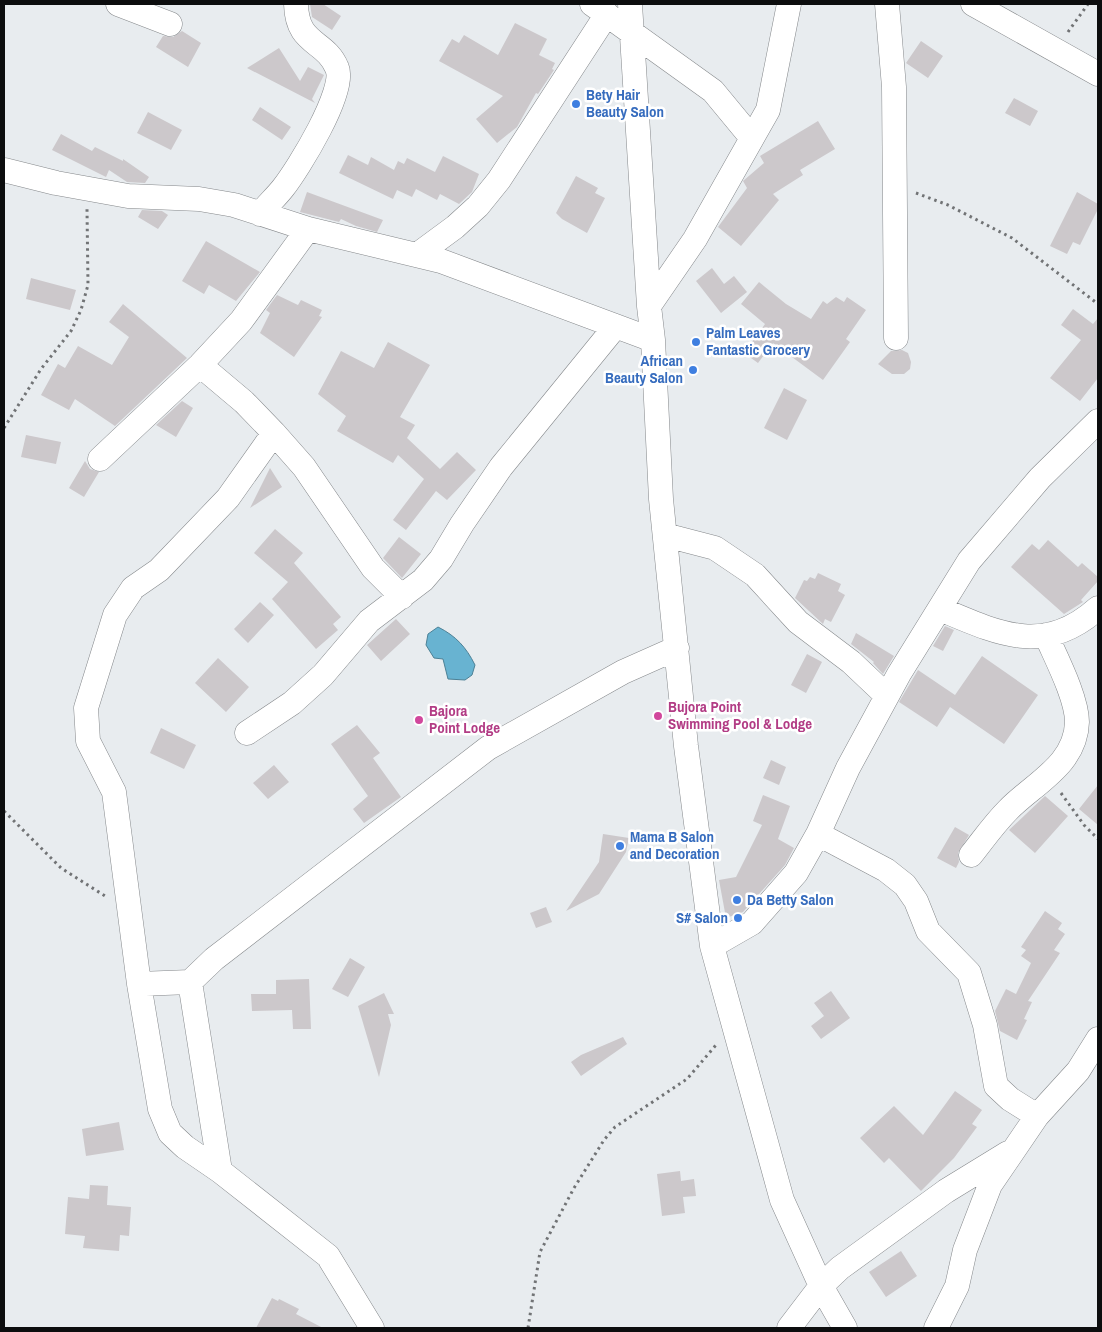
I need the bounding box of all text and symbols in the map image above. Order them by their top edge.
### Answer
place label: Bety Hair Beauty Salon [586,84,664,122]
marker: Bety Hair Beauty Salon [570,98,582,110]
place label: Palm Leaves Fantastic Grocery [706,322,810,360]
marker: Palm Leaves Fantastic Grocery [690,336,702,348]
place label: African Beauty Salon [605,350,683,388]
marker: African Beauty Salon [687,364,699,376]
place label: Bujora Point Swimming Pool & Lodge [668,696,812,734]
place label: Bajora Point Lodge [429,700,500,738]
marker: Bujora Point Swimming Pool & Lodge [652,710,664,722]
marker: Bajora Point Lodge [413,714,425,726]
place label: Mama B Salon and Decoration [630,826,720,864]
marker: Mama B Salon and Decoration [614,840,626,852]
place label: Da Betty Salon [747,889,834,910]
marker: Da Betty Salon [731,894,743,906]
place label: S# Salon [676,907,728,928]
marker: S# Salon [732,912,744,924]

